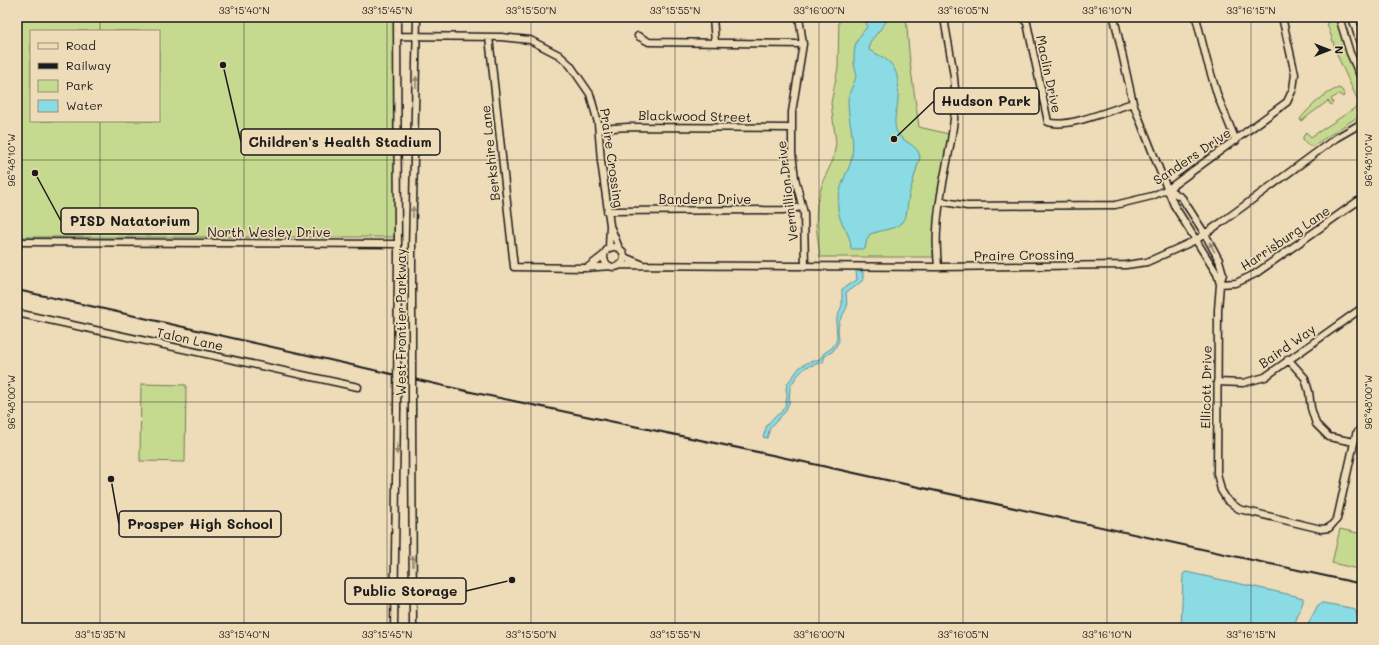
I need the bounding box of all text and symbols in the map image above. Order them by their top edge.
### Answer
text: 33°15'40"N [218,3,270,17]
text: 33°15'45"N [362,3,412,17]
text: 33°15'50"N [506,3,557,17]
text: 33°15'55"N [650,3,700,17]
text: 33°16'00"N [793,3,845,17]
text: 33°16'05"N [937,3,989,17]
text: 33°16'10"N [1082,3,1132,17]
text: 33°16'15"N [1226,3,1276,17]
legend [30,30,160,122]
north arrow [1309,30,1349,70]
street label: Maclin Drive [1033,33,1066,114]
text: Road [66,37,96,53]
text: N [1332,46,1347,54]
text: Railway [66,57,111,73]
one-way arrow [413,75,419,88]
text: Park [66,77,93,93]
callout: Hudson Park [934,88,1039,114]
text: Hudson Park [941,91,1031,110]
text: Water [66,97,103,113]
street label: Berkshire Lane [476,104,503,202]
street label: Blackwood Street [638,106,752,125]
street label: Praire Crossing [597,107,628,209]
street label: Sanders Drive [1150,123,1234,188]
callout: Children's Health Stadium [241,129,440,155]
text: Children's Health Stadium [248,132,432,151]
text: 96°48'10"W [4,133,18,186]
text: 96°48'10"W [1361,133,1375,186]
street label: Vermillion Drive [772,140,801,242]
street label: Bandera Drive [659,190,751,207]
street label: Harrisburg Lane [1237,201,1333,274]
one-way arrow [410,205,416,218]
callout: PISD Natatorium [61,208,198,234]
text: PISD Natatorium [70,211,190,230]
street label: North Wesley Drive [207,223,331,240]
one-way arrow [1209,241,1216,253]
street label: Praire Crossing [974,245,1074,264]
street label: West Frontier Parkway [392,248,409,396]
street label: Baird Way [1255,320,1319,371]
street label: Talon Lane [155,323,225,354]
street label: Ellicott Drive [1196,345,1215,429]
text: 96°48'00"W [4,374,18,429]
text: 96°48'00"W [1361,374,1375,429]
one-way arrow [394,443,400,456]
callout: Prosper High School [119,511,281,537]
text: Prosper High School [127,514,273,533]
one-way arrow [410,554,416,567]
callout: Public Storage [345,578,466,604]
text: Public Storage [353,581,457,600]
text: 33°15'35"N [75,627,125,641]
text: 33°15'40"N [218,627,270,641]
text: 33°15'45"N [362,627,412,641]
text: 33°15'50"N [506,627,557,641]
text: 33°15'55"N [650,627,700,641]
text: 33°16'00"N [793,627,845,641]
text: 33°16'05"N [937,627,989,641]
text: 33°16'10"N [1082,627,1132,641]
text: 33°16'15"N [1226,627,1276,641]

